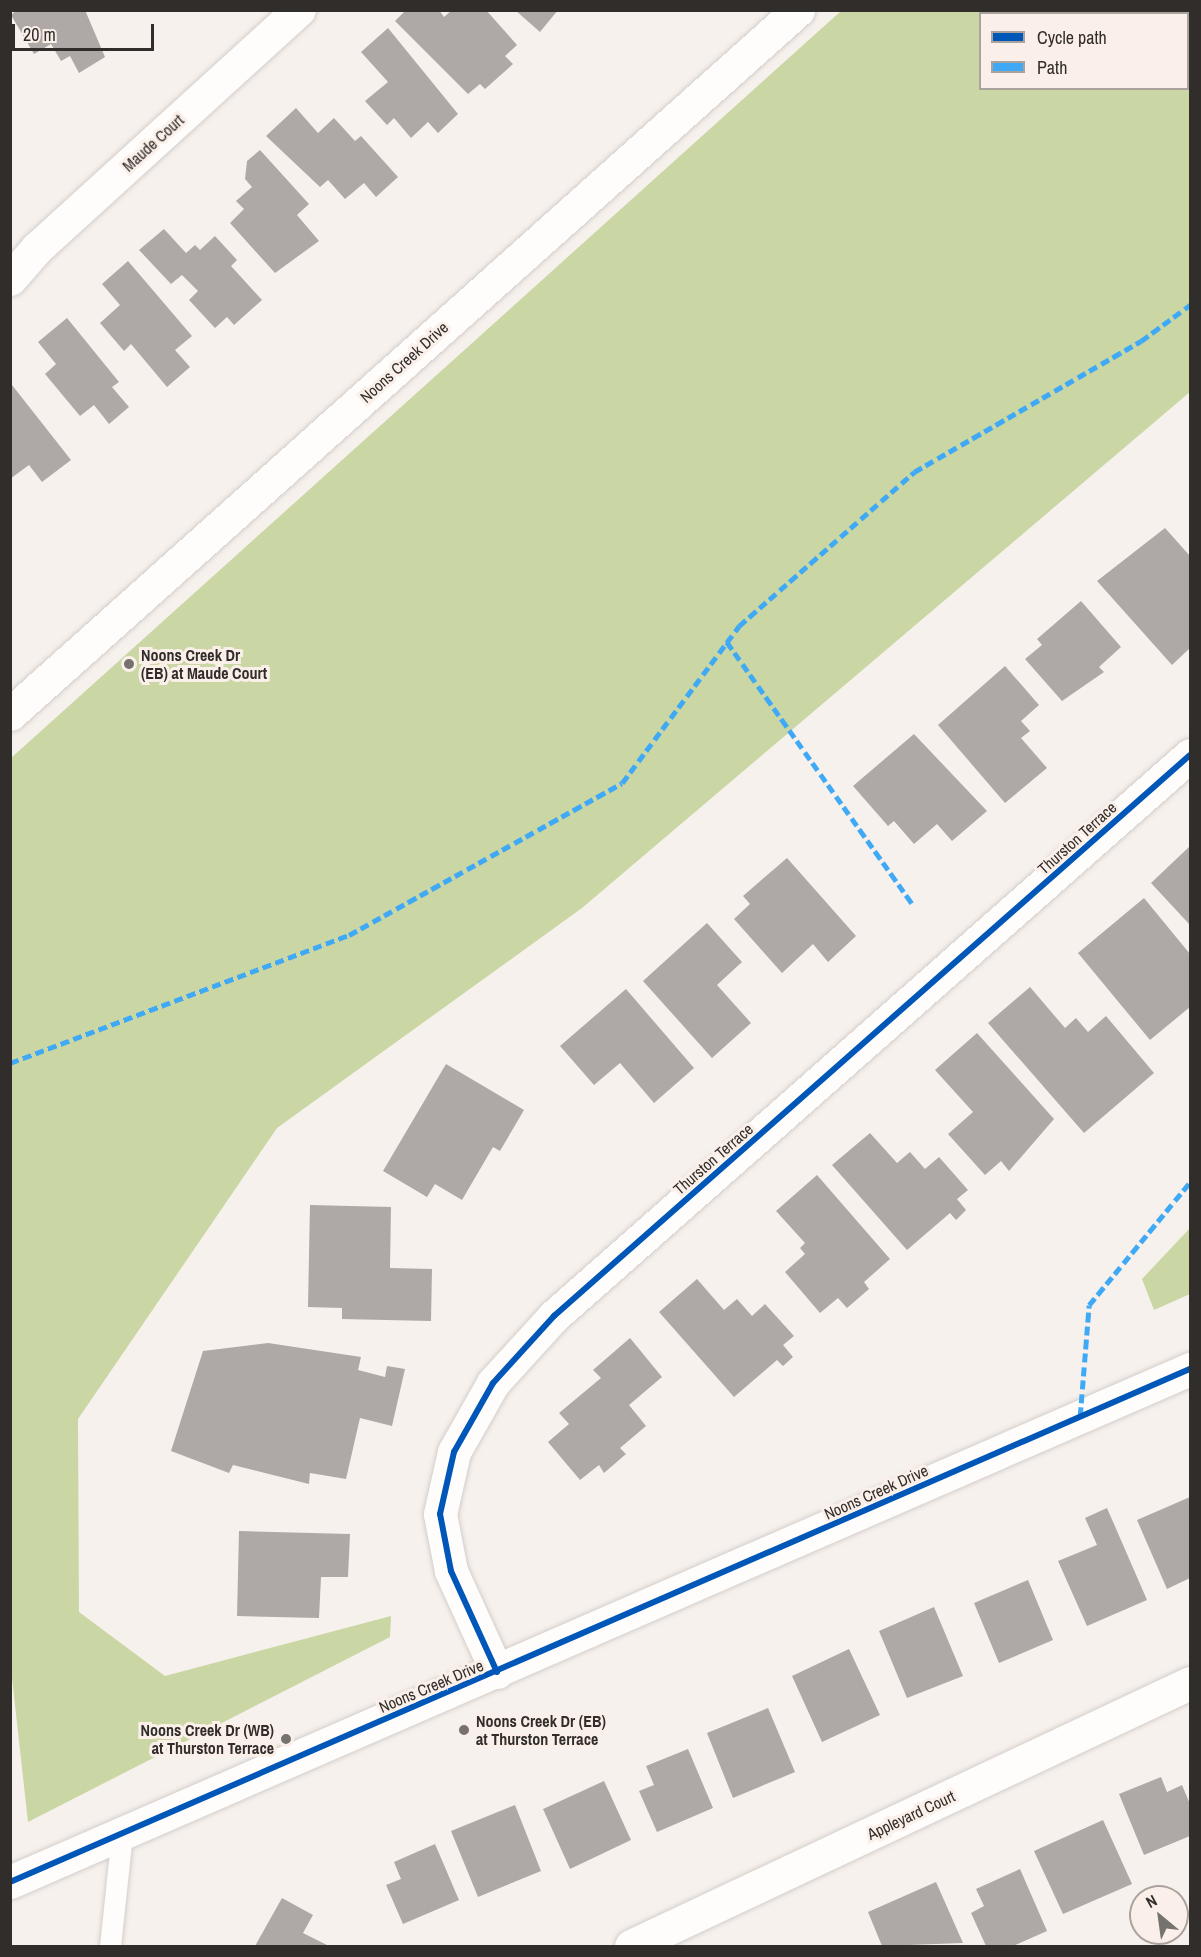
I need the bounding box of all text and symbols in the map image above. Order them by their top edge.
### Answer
scale bar [15,12,158,50]
legend [979,12,1189,90]
text: 20 m [23,22,56,47]
text: Cycle path [1037,25,1107,50]
text: Path [1037,55,1067,80]
street label: Maude Court [118,110,188,176]
street label: Noons Creek Drive [356,318,452,406]
place label: Noons Creek Dr (EB) at Maude Court [141,645,267,683]
marker: Noons Creek Dr (EB) at Maude Court [122,657,136,671]
street label: Thurston Terrace [1034,798,1120,878]
street label: Thurston Terrace [669,1119,757,1199]
street label: Noons Creek Drive [821,1461,931,1523]
street label: Noons Creek Drive [376,1655,486,1717]
place label: Noons Creek Dr (EB) at Thurston Terrace [476,1711,606,1749]
place label: Noons Creek Dr (WB) at Thurston Terrace [141,1720,274,1758]
marker: Noons Creek Dr (EB) at Thurston Terrace [457,1723,471,1737]
marker: Noons Creek Dr (WB) at Thurston Terrace [279,1732,293,1746]
street label: Appleyard Court [864,1786,958,1844]
north arrow [1129,1885,1189,1945]
text: N [1142,1889,1161,1913]

